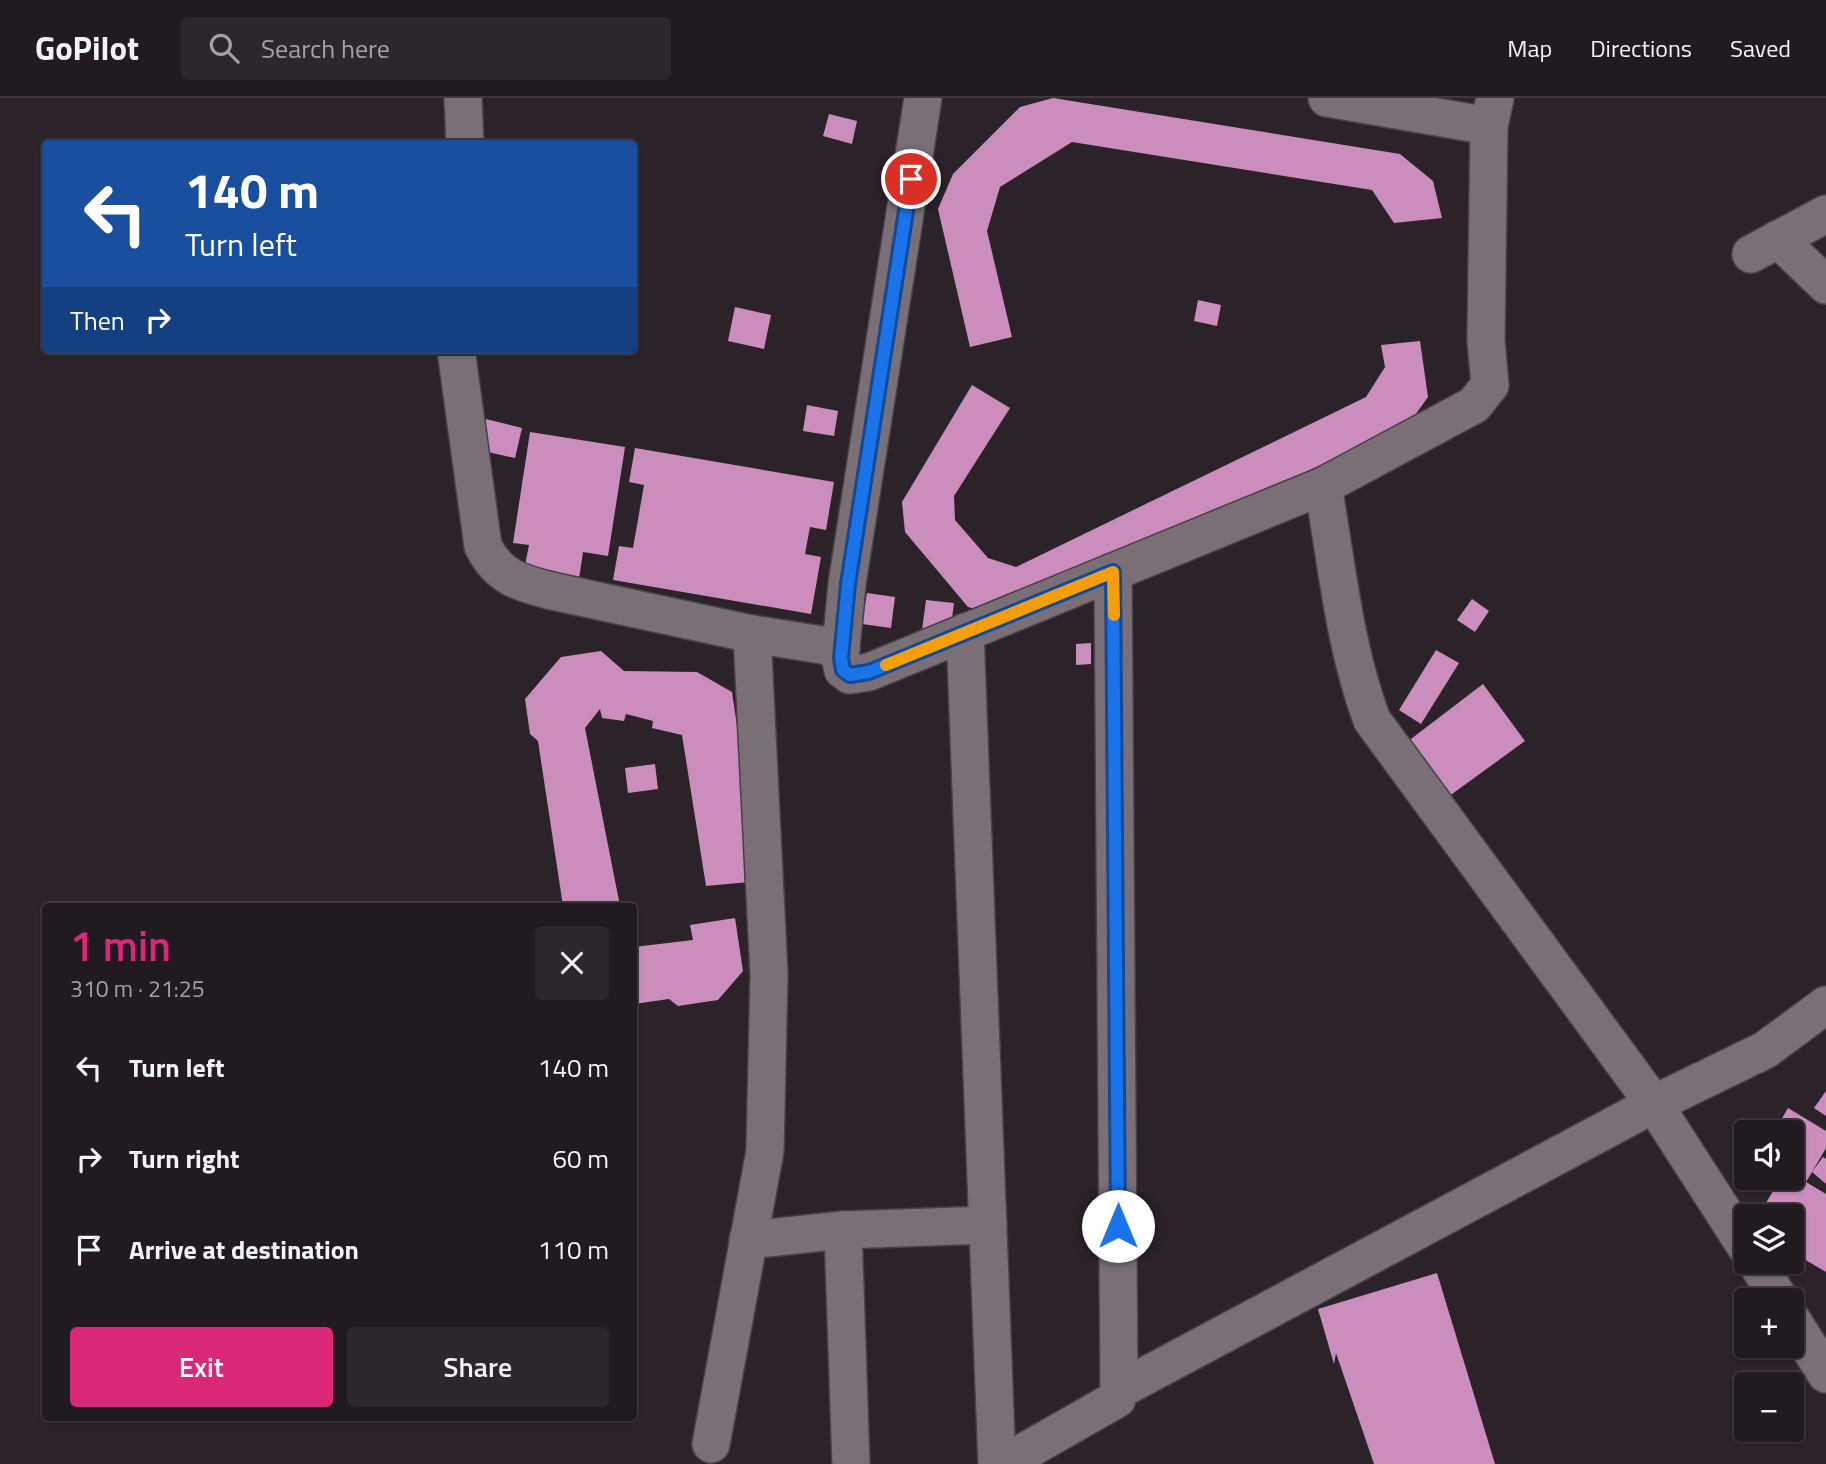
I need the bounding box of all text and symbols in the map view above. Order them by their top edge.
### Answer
search box [181,17,671,80]
text: GoPilot [35,23,139,73]
icon: search [205,29,243,67]
text: Search here [261,29,390,68]
text: Map [1507,30,1552,66]
text: Directions [1590,30,1692,66]
text: Saved [1730,30,1791,66]
pin [881,149,941,209]
text: 140 m [185,152,319,227]
icon: arrive [892,160,930,198]
icon: left [70,168,161,259]
text: Turn left [185,220,297,268]
text: Then [70,301,125,340]
icon: right [139,301,177,339]
text: 1 min [70,913,171,977]
button: close [535,926,609,1000]
text: 310 m · 21:25 [70,971,205,1006]
text: Turn left [129,1048,224,1087]
text: 140 m [538,1048,609,1087]
icon: left [70,1049,108,1087]
map controls [1734,1120,1804,1442]
button: sound [1734,1120,1804,1190]
text: Turn right [129,1139,240,1178]
text: 60 m [552,1139,609,1178]
icon: right [70,1140,108,1178]
position arrow [1081,1189,1155,1263]
button: layers [1734,1204,1804,1274]
text: Arrive at destination [129,1230,359,1269]
text: 110 m [538,1230,609,1269]
icon: arrive [70,1231,108,1269]
button: + [1734,1288,1804,1358]
button: Exit [70,1327,333,1407]
button: Share [347,1327,609,1407]
button: − [1734,1372,1804,1442]

